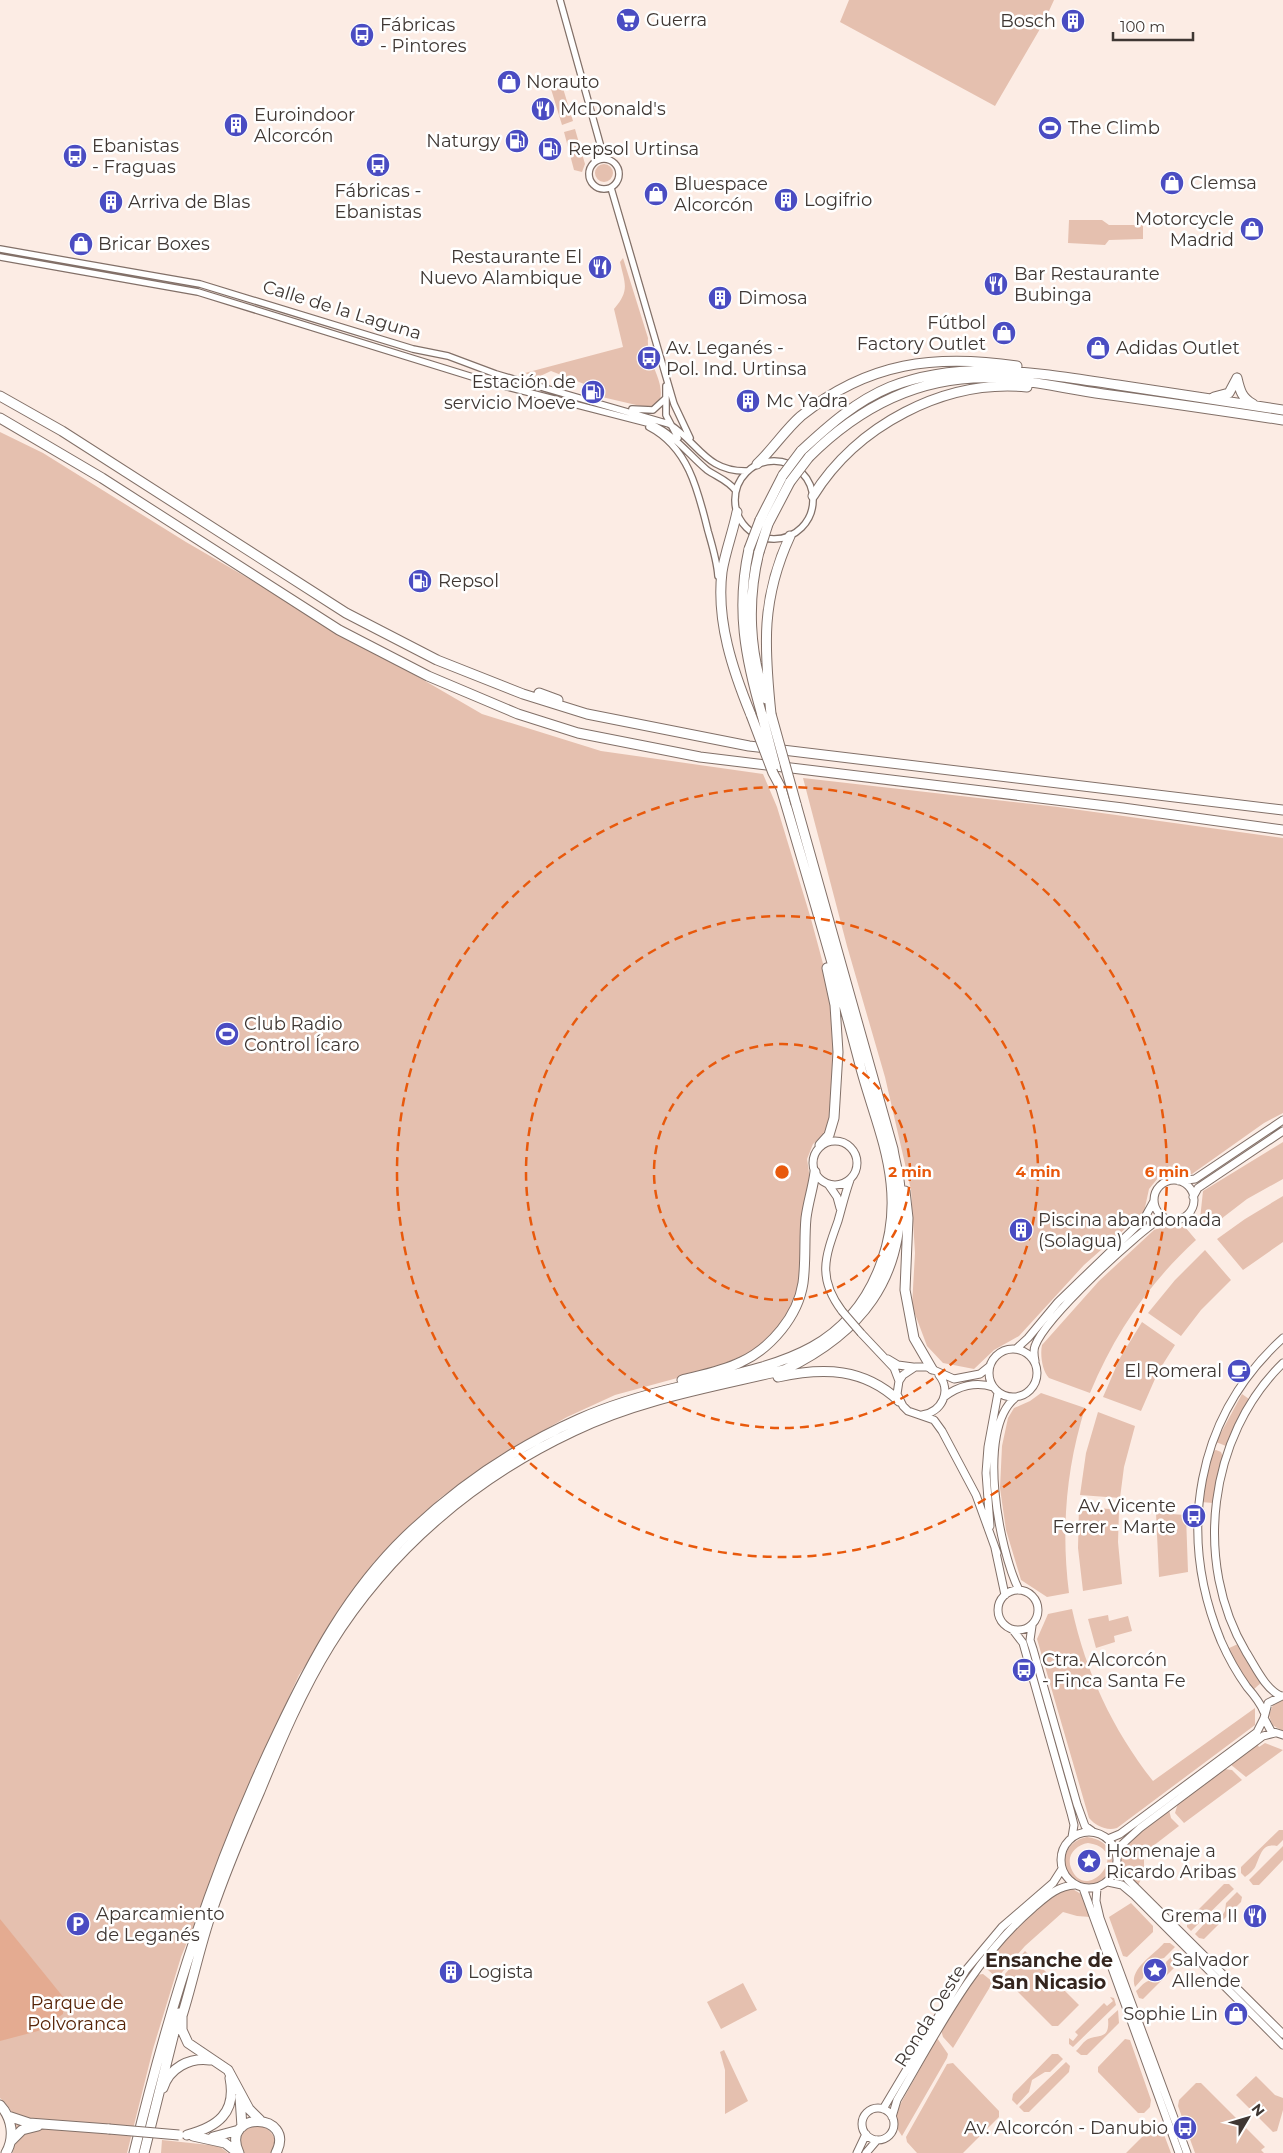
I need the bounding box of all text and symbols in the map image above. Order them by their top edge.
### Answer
supermarket icon: Guerra [615,7,641,33]
building icon: Bosch [1060,8,1086,34]
place label: Guerra [646,9,707,31]
place label: Bosch [1000,10,1056,32]
scale bar [1113,10,1193,42]
place label: Fábricas - Pintores [380,14,467,57]
text: 100 m [1120,17,1165,36]
bus stop icon: Fábricas - Pintores [349,22,375,48]
shop icon: Norauto [496,69,522,95]
place label: Norauto [526,71,599,93]
restaurant icon: McDonald's [530,96,556,122]
place label: McDonald's [560,98,666,120]
place label: Euroindoor Alcorcón [254,104,355,147]
building icon: Euroindoor Alcorcón [223,112,249,138]
sports icon: The Climb [1037,115,1063,141]
place label: The Climb [1068,117,1160,139]
fuel station icon: Naturgy [504,128,530,154]
place label: Naturgy [426,130,500,152]
place label: Ebanistas - Fraguas [92,135,179,178]
fuel station icon: Repsol Urtinsa [537,136,563,162]
place label: Repsol Urtinsa [568,138,699,160]
bus stop icon: Ebanistas - Fraguas [62,143,88,169]
bus stop icon: Fábricas - Ebanistas [365,152,391,178]
shop icon: Clemsa [1159,170,1185,196]
place label: Clemsa [1190,172,1257,194]
place label: Bluespace Alcorcón [674,173,768,216]
place label: Fábricas - Ebanistas [335,180,422,223]
shop icon: Bluespace Alcorcón [643,181,669,207]
building icon: Logifrio [773,187,799,213]
building icon: Arriva de Blas [98,189,124,215]
place label: Logifrio [804,189,872,211]
place label: Arriva de Blas [128,191,250,213]
place label: Motorcycle Madrid [1135,208,1234,251]
shop icon: Motorcycle Madrid [1239,216,1265,242]
shop icon: Bricar Boxes [68,231,94,257]
place label: Bricar Boxes [98,233,210,255]
place label: Restaurante El Nuevo Alambique [419,246,582,289]
restaurant icon: Restaurante El Nuevo Alambique [587,254,613,280]
place label: Bar Restaurante Bubinga [1014,263,1160,306]
restaurant icon: Bar Restaurante Bubinga [983,271,1009,297]
street label: Calle de la Laguna [260,275,424,345]
building icon: Dimosa [707,285,733,311]
place label: Dimosa [738,287,808,309]
place label: Fútbol Factory Outlet [857,312,986,355]
shop icon: Fútbol Factory Outlet [991,320,1017,346]
shop icon: Adidas Outlet [1085,335,1111,361]
place label: Av. Leganés - Pol. Ind. Urtinsa [666,337,807,380]
place label: Adidas Outlet [1116,337,1240,359]
bus stop icon: Av. Leganés - Pol. Ind. Urtinsa [636,345,662,371]
place label: Estación de servicio Moeve [444,371,576,414]
fuel station icon: Estación de servicio Moeve [580,379,606,405]
building icon: Mc Yadra [735,388,761,414]
place label: Mc Yadra [766,390,848,412]
fuel station icon: Repsol [407,568,433,594]
place label: Repsol [438,570,499,592]
place label: Club Radio Control Ícaro [244,1013,359,1056]
sports icon: Club Radio Control Ícaro [214,1021,240,1047]
text: 2 min [888,1162,932,1181]
text: 4 min [1015,1162,1061,1181]
text: 6 min [1145,1162,1189,1181]
centre of rings [773,1163,791,1181]
place label: Piscina abandonada (Solagua) [1038,1209,1222,1252]
building icon: Piscina abandonada (Solagua) [1008,1217,1034,1243]
cafe icon: El Romeral [1226,1358,1252,1384]
place label: El Romeral [1124,1360,1222,1382]
place label: Av. Vicente Ferrer - Marte [1052,1495,1176,1538]
bus stop icon: Av. Vicente Ferrer - Marte [1181,1503,1207,1529]
place label: Ctra. Alcorcón - Finca Santa Fe [1042,1649,1186,1692]
bus stop icon: Ctra. Alcorcón - Finca Santa Fe [1011,1657,1037,1683]
place label: Homenaje a Ricardo Aribas [1106,1840,1236,1883]
place icon: Homenaje a Ricardo Aribas [1076,1848,1102,1874]
place label: Aparcamiento de Leganés [96,1903,225,1946]
restaurant icon: Grema II [1242,1903,1268,1929]
place label: Grema II [1161,1905,1238,1927]
parking icon: Aparcamiento de Leganés [65,1911,91,1937]
district label: Ensanche de San Nicasio [985,1949,1113,1994]
place label: Salvador Allende [1172,1949,1249,1992]
place icon: Salvador Allende [1142,1957,1168,1983]
building icon: Logista [438,1959,464,1985]
place label: Logista [468,1961,533,1983]
street label: Ronda Oeste [890,1961,970,2071]
park label: Parque de Polvoranca [27,1992,127,2035]
shop icon: Sophie Lin [1223,2001,1249,2027]
place label: Sophie Lin [1123,2003,1218,2025]
north arrow [1223,2093,1273,2143]
text: N [1248,2100,1269,2120]
bus stop icon: Av. Alcorcón - Danubio [1172,2115,1198,2141]
place label: Av. Alcorcón - Danubio [964,2117,1168,2139]

